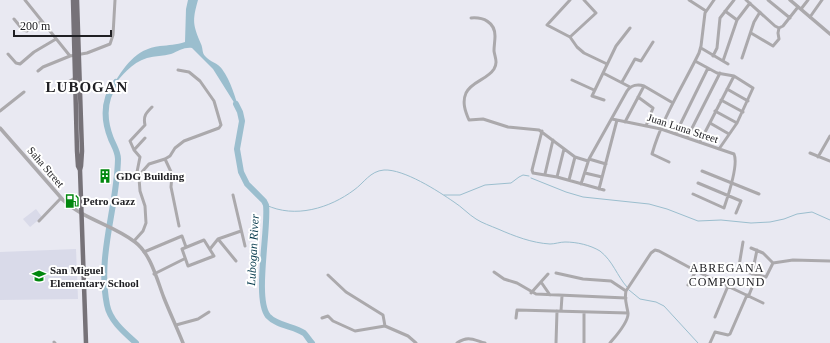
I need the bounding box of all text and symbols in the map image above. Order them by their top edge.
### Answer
scale bar [14,12,111,38]
text: 200 m [20,19,51,33]
district label: LUBOGAN [46,79,128,95]
street label: Juan Luna Street [646,111,720,145]
street label: Saha Street [25,144,67,190]
building icon: GDG Building [97,168,113,184]
place label: GDG Building [116,170,185,182]
fuel station icon: Petro Gazz [64,193,80,209]
place label: Petro Gazz [83,195,135,207]
water label: Lubogan River [244,214,262,287]
district label: ABREGANA COMPOUND [689,261,765,289]
place label: San Miguel Elementary School [50,264,139,289]
school or university icon: San Miguel Elementary School [31,268,47,284]

